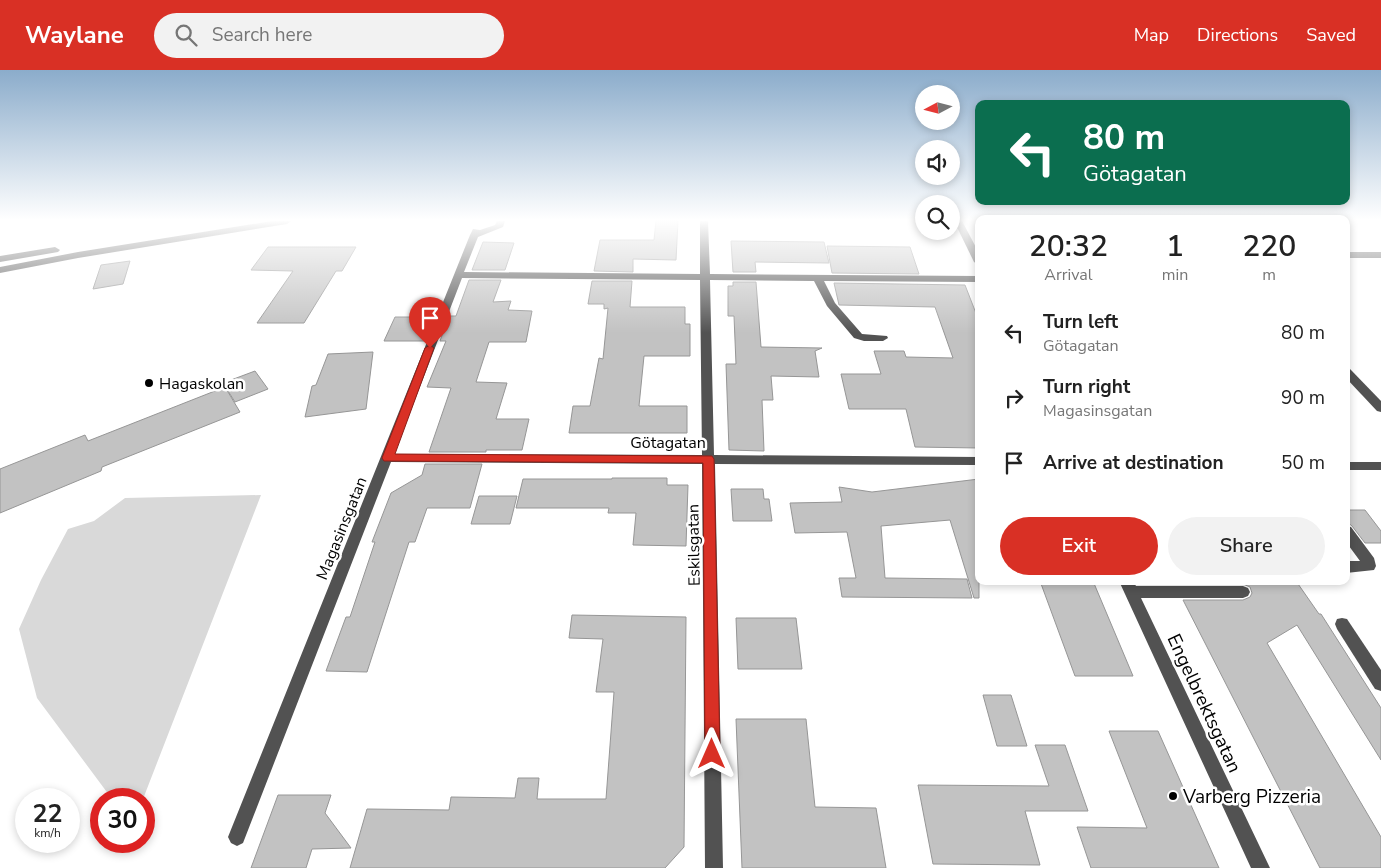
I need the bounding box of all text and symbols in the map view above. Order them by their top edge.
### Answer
search box [154,13,504,58]
text: Waylane [25,19,124,51]
icon: search [172,21,200,49]
text: Search here [212,22,312,48]
text: Map [1134,23,1169,47]
text: Directions [1197,23,1278,47]
text: Saved [1306,23,1356,47]
north arrow [915,85,960,130]
map controls [915,85,960,240]
text: 80 m [1083,114,1165,161]
icon: left [1000,120,1065,185]
button: sound [915,140,960,185]
text: Götagatan [1083,159,1187,189]
button: search [915,195,960,240]
text: 20:32 [1029,226,1108,267]
text: 1 [1166,226,1184,267]
text: 220 [1242,226,1296,267]
text: Arrival [1044,264,1092,286]
text: min [1162,264,1188,286]
text: m [1262,264,1276,286]
pin [409,297,451,348]
icon: arrive [416,304,444,332]
text: Turn left [1043,309,1118,335]
icon: left [1000,319,1028,347]
text: 80 m [1281,320,1325,346]
text: Götagatan [1043,335,1119,357]
place label: Hagaskolan [159,373,244,395]
text: Turn right [1043,374,1130,400]
marker: Hagaskolan [143,377,155,389]
icon: right [1000,384,1028,412]
text: 90 m [1281,385,1325,411]
text: Magasinsgatan [1043,400,1152,422]
street label: Götagatan [630,432,706,454]
icon: arrive [1000,449,1028,477]
text: Arrive at destination [1043,450,1224,476]
text: 50 m [1281,450,1325,476]
street label: Magasinsgatan [311,474,373,583]
street label: Eskilsgatan [682,504,706,586]
button: Exit [1000,517,1158,575]
button: Share [1168,517,1325,575]
street label: Engelbrektsgatan [1161,630,1248,777]
position arrow [685,727,737,779]
place label: Varberg Pizzeria [1182,784,1321,810]
speed limit sign: 30 [90,788,155,853]
marker: Varberg Pizzeria [1167,790,1179,802]
text: 22 [32,797,63,831]
text: km/h [34,825,61,841]

